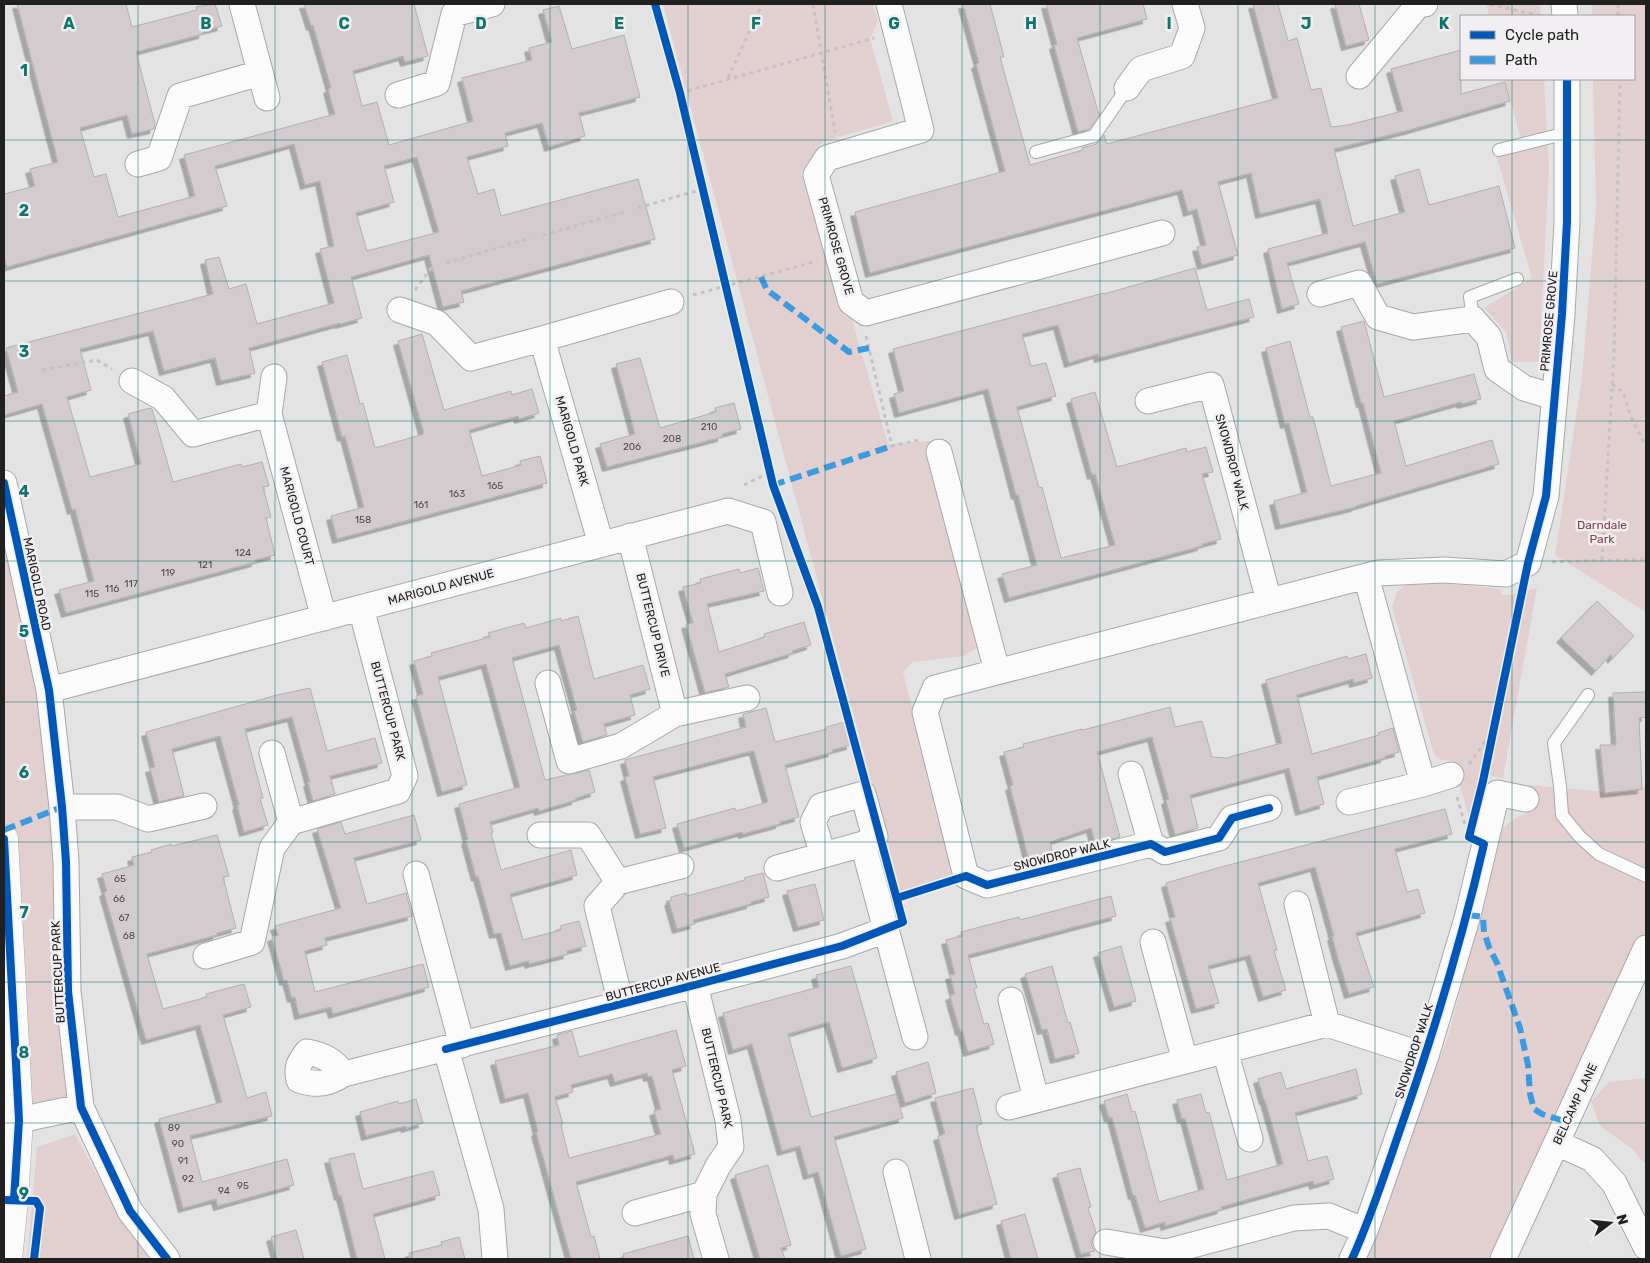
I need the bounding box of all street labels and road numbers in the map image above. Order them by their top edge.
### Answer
street label: PRIMROSE GROVE [815,195,857,297]
street label: PRIMROSE GROVE [1538,270,1560,372]
street label: MARIGOLD PARK [552,394,592,489]
street label: SNOWDROP WALK [1212,412,1252,512]
street label: MARIGOLD COURT [277,465,317,567]
street label: MARIGOLD ROAD [20,536,54,632]
street label: MARIGOLD AVENUE [386,566,496,608]
street label: BUTTERCUP DRIVE [633,572,673,678]
street label: BUTTERCUP PARK [368,660,408,763]
street label: SNOWDROP WALK [1012,836,1113,874]
street label: BUTTERCUP PARK [48,920,68,1024]
street label: BUTTERCUP AVENUE [604,960,722,1004]
street label: SNOWDROP WALK [1392,1001,1436,1100]
street label: BUTTERCUP PARK [699,1026,736,1130]
street label: BELCAMP LANE [1550,1061,1600,1147]

